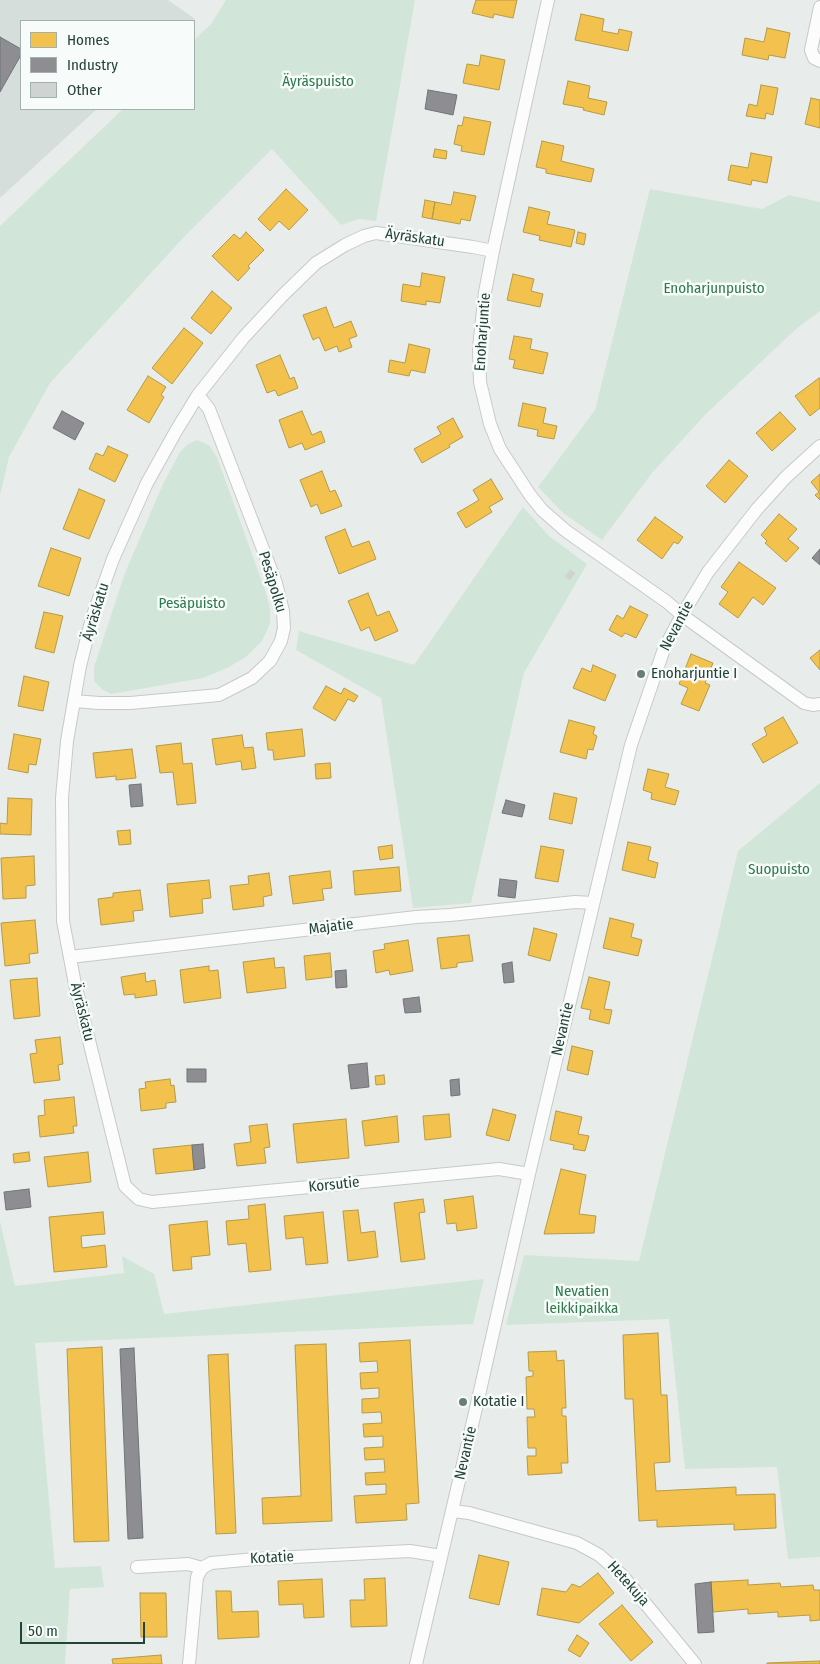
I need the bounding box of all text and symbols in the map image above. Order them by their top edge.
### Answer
legend [20,20,195,110]
text: Homes [67,31,109,49]
text: Industry [67,56,118,74]
park label: Äyräspuisto [282,73,354,91]
text: Other [67,81,102,99]
street label: Äyräskatu [384,225,446,251]
park label: Enoharjunpuisto [663,280,765,298]
street label: Enoharjuntie [471,292,495,372]
street label: Pesäpolku [254,549,290,615]
street label: Äyräskatu [79,581,113,643]
park label: Pesäpuisto [158,595,226,613]
street label: Nevantie [656,598,698,654]
place label: Enoharjuntie I [651,665,737,683]
marker: Enoharjuntie I [635,668,647,680]
park label: Suopuisto [748,861,810,879]
street label: Majatie [308,915,354,939]
street label: Äyräskatu [66,981,98,1043]
street label: Nevantie [548,1001,578,1057]
street label: Korsutie [308,1173,360,1197]
park label: Nevatien leikkipaikka [546,1283,618,1318]
place label: Kotatie I [473,1393,524,1411]
marker: Kotatie I [457,1396,469,1408]
street label: Nevantie [451,1425,481,1481]
street label: Kotatie [250,1548,294,1568]
street label: Hetekuja [603,1558,653,1610]
scale bar [22,1612,148,1644]
text: 50 m [28,1622,58,1640]

